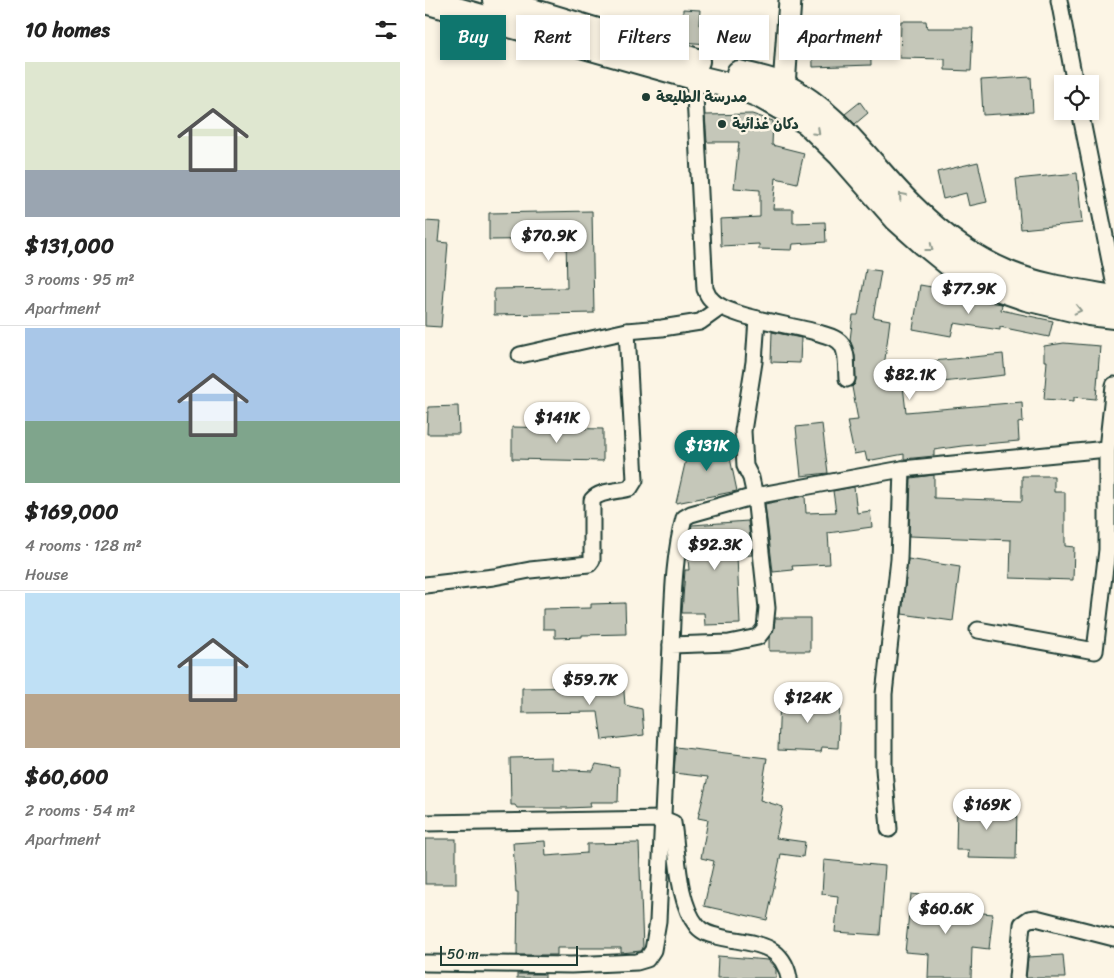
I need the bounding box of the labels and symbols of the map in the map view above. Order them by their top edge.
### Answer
place label: مدرسة الطليعة [656,84,747,110]
marker: مدرسة الطليعة [640,91,652,103]
place label: دكان غذائية [732,111,799,137]
marker: دكان غذائية [716,118,728,130]
one-way arrow [811,126,820,135]
one-way arrow [899,192,908,201]
pin: $70.9K [508,220,590,262]
one-way arrow [924,243,933,251]
pin: $77.9K [928,272,1010,315]
one-way arrow [1074,304,1082,315]
pin: $82.1K [869,358,951,401]
pin: $141K [522,402,592,444]
pin: $131K [672,430,742,472]
pin: $92.3K [674,528,756,571]
pin: $59.7K [549,664,631,706]
pin: $124K [773,682,843,724]
pin: $169K [952,788,1022,831]
pin: $60.6K [905,892,987,935]
scale bar [440,943,577,966]

